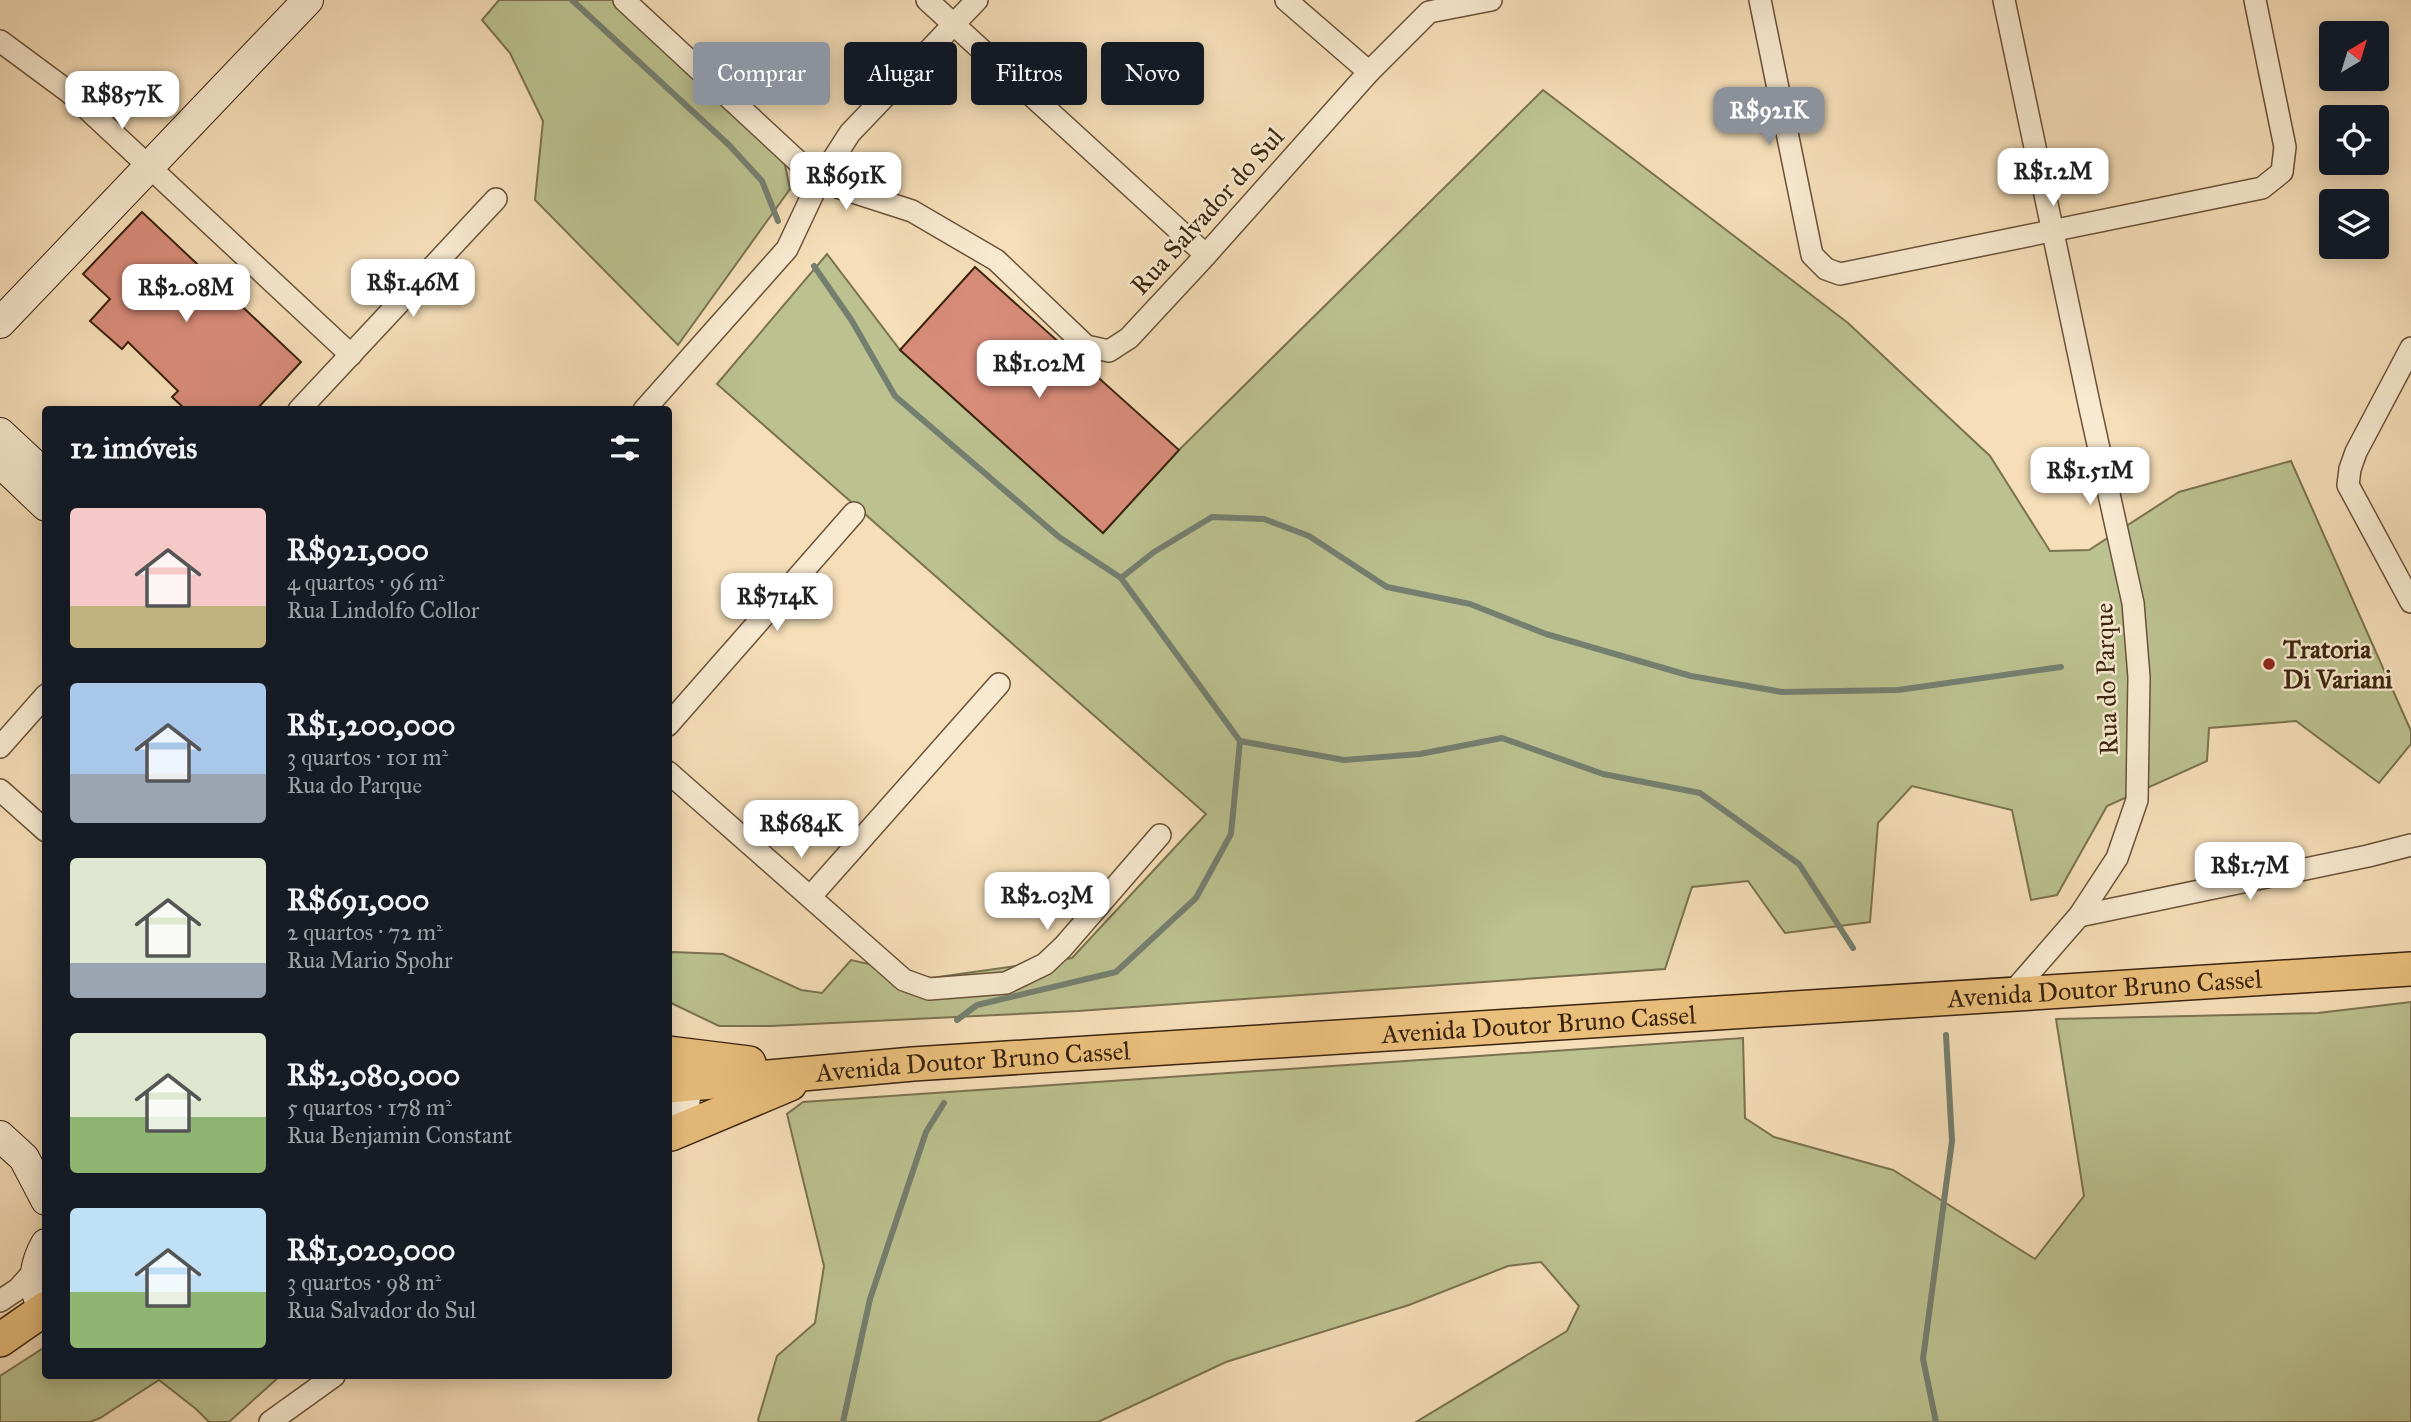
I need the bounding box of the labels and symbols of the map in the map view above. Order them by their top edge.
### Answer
north arrow [2319,21,2389,91]
pin: R$857K [65,72,179,131]
pin: R$921K [1712,88,1826,147]
street label: Rua Salvador do Sul [1124,121,1290,301]
pin: R$1.2M [1996,148,2110,208]
pin: R$691K [789,152,903,212]
pin: R$1.46M [348,260,478,319]
pin: R$2.08M [121,264,251,324]
pin: R$1.02M [974,340,1104,400]
pin: R$1.51M [2025,448,2155,507]
pin: R$714K [720,574,834,633]
street label: Rua do Parque [2087,602,2125,756]
place label: Tratoria Di Variani [2282,633,2393,695]
marker: Tratoria Di Variani [2261,656,2277,672]
pin: R$684K [744,800,858,860]
pin: R$1.7M [2193,842,2307,902]
pin: R$2.03M [982,872,1112,932]
street label: Avenida Doutor Bruno Cassel [1945,962,2263,1014]
street label: Avenida Doutor Bruno Cassel [1379,998,1697,1050]
street label: Avenida Doutor Bruno Cassel [813,1034,1131,1089]

